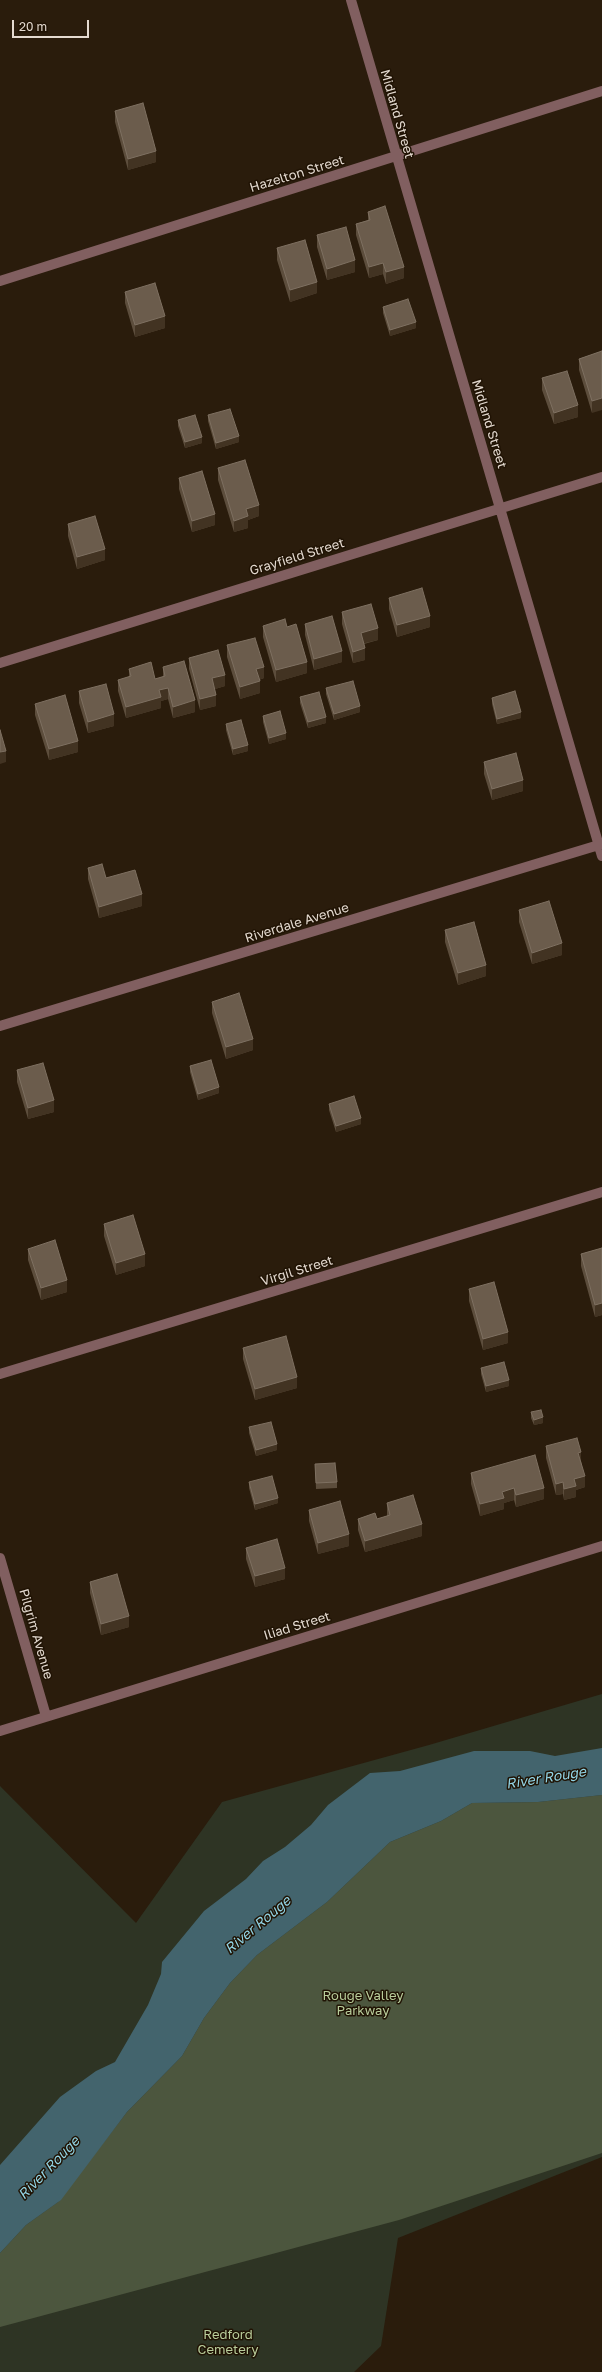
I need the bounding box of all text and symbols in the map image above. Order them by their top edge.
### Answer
scale bar [14,12,91,38]
text: 20 m [19,19,47,34]
street label: Midland Street [377,68,417,160]
street label: Hazelton Street [248,152,346,196]
street label: Midland Street [468,378,510,470]
street label: Grayfield Street [248,535,346,579]
street label: Riverdale Avenue [243,900,351,946]
street label: Virgil Street [259,1253,335,1289]
street label: Pilgrim Avenue [16,1587,56,1681]
street label: Iliad Street [262,1608,332,1644]
water label: River Rouge [505,1763,587,1793]
water label: River Rouge [222,1893,294,1957]
park label: Rouge Valley Parkway [322,1988,404,2019]
water label: River Rouge [15,2133,83,2203]
park label: Redford Cemetery [198,2327,258,2358]

